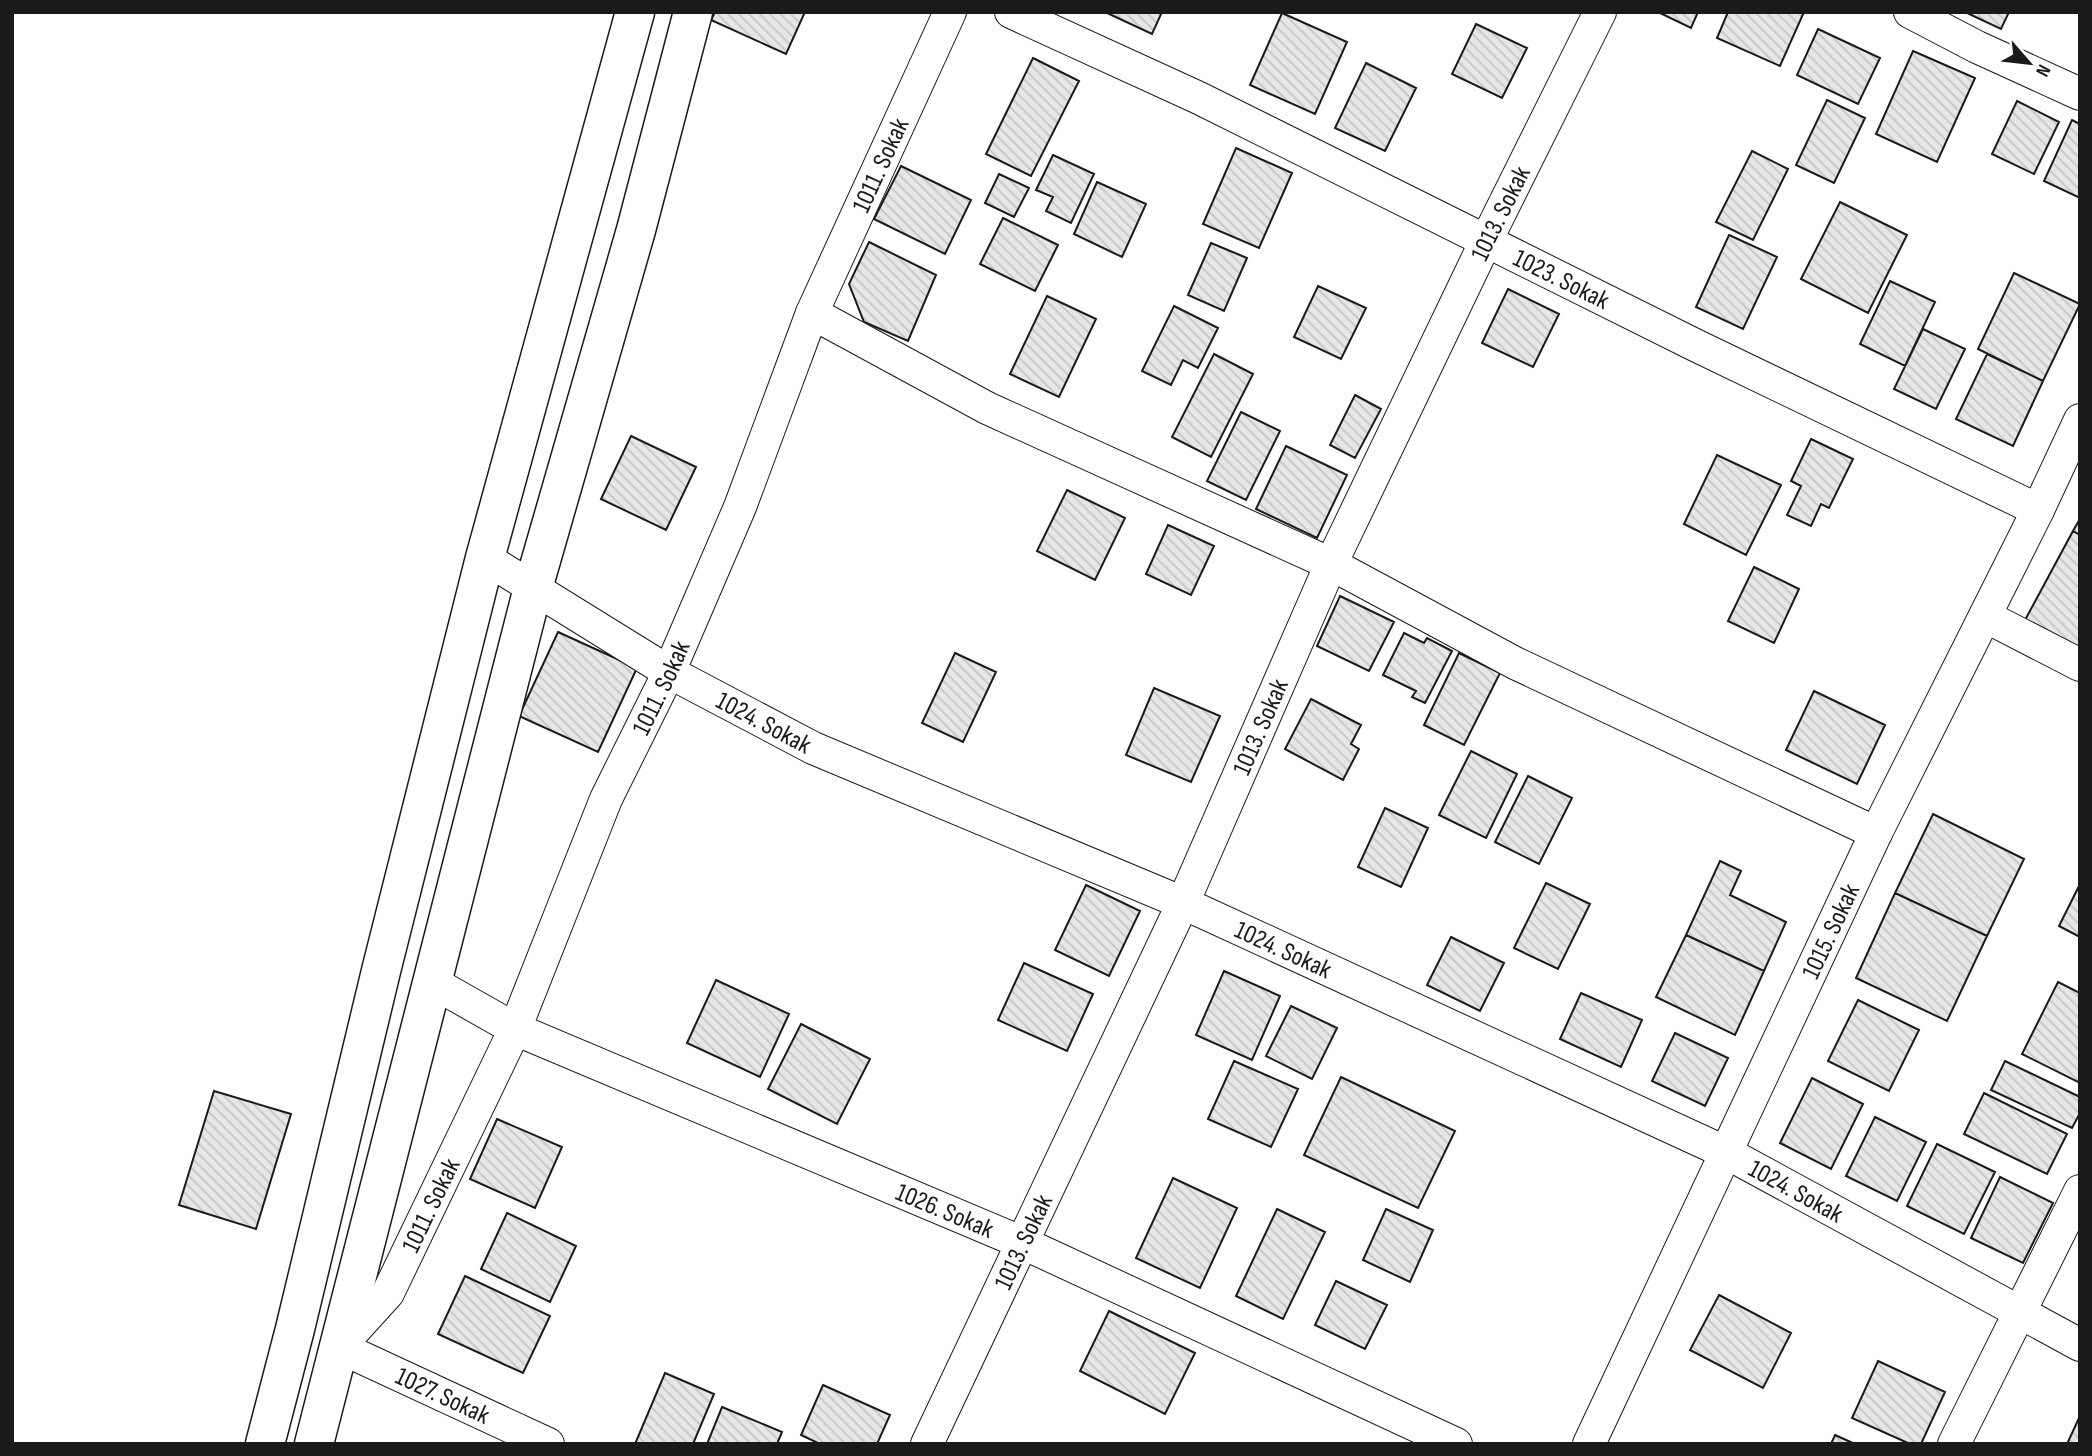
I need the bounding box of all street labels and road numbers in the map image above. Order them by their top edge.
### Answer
street label: 1011. Sokak [846,113,916,218]
street label: 1013. Sokak [1465,161,1538,266]
street label: 1023. Sokak [1508,243,1614,317]
street label: 1011. Sokak [626,636,698,740]
street label: 1013. Sokak [1227,674,1296,780]
street label: 1024. Sokak [711,686,816,761]
street label: 1015. Sokak [1796,879,1867,984]
street label: 1024. Sokak [1230,915,1336,986]
street label: 1011. Sokak [396,1154,467,1258]
street label: 1024. Sokak [1743,1154,1848,1230]
street label: 1026. Sokak [891,1177,998,1246]
street label: 1013. Sokak [988,1190,1060,1295]
street label: 1027. Sokak [390,1361,494,1432]

